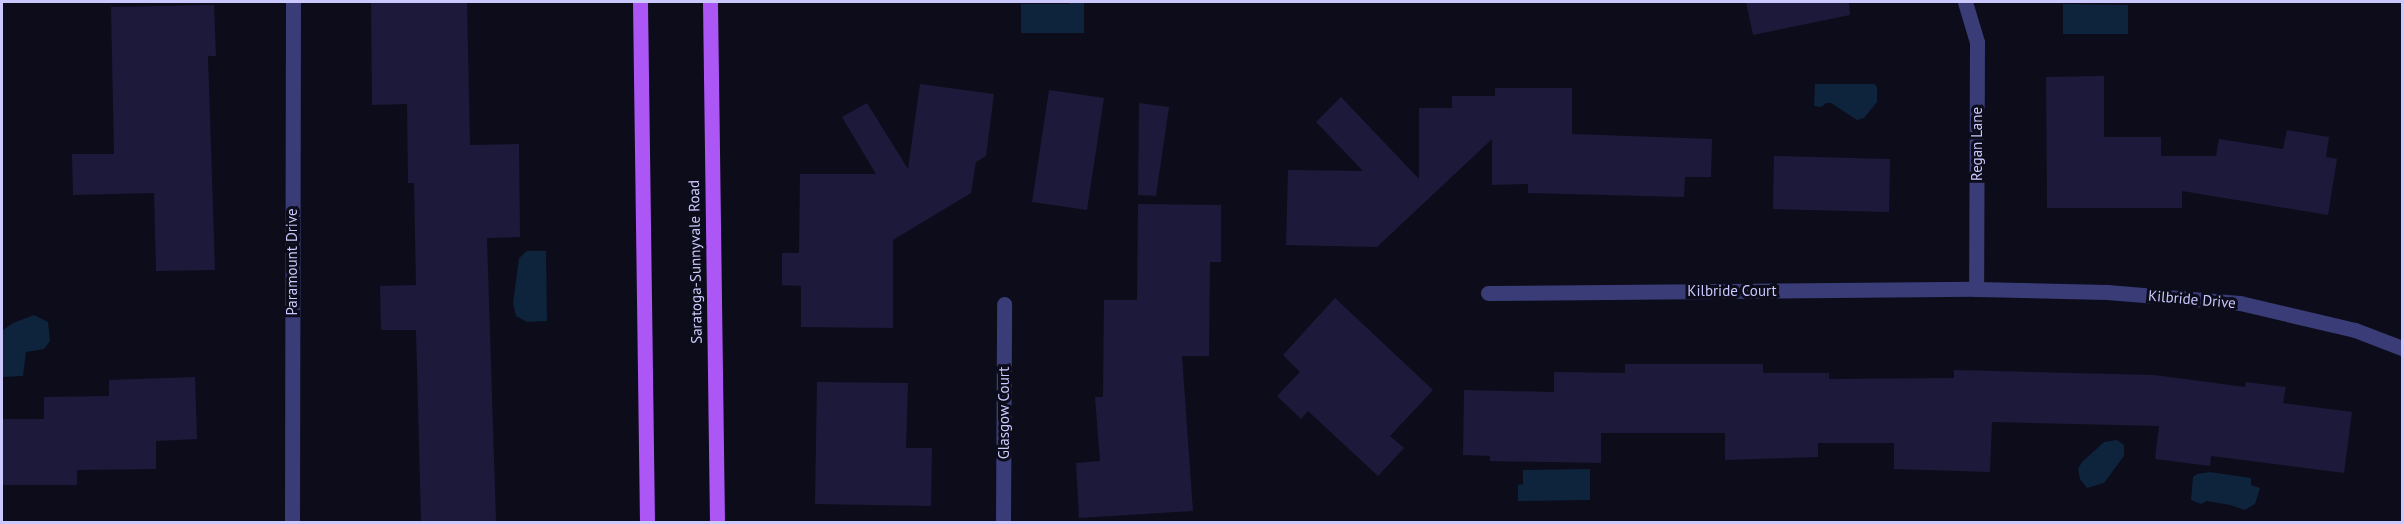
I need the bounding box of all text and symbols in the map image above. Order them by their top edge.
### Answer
street label: Regan Lane [1968,107,1986,181]
street label: Saratoga-Sunnyvale Road [685,180,705,344]
street label: Paramount Drive [283,208,301,316]
street label: Kilbride Court [1687,282,1777,300]
street label: Kilbride Drive [2147,286,2237,312]
street label: Glasgow Court [995,366,1013,460]

